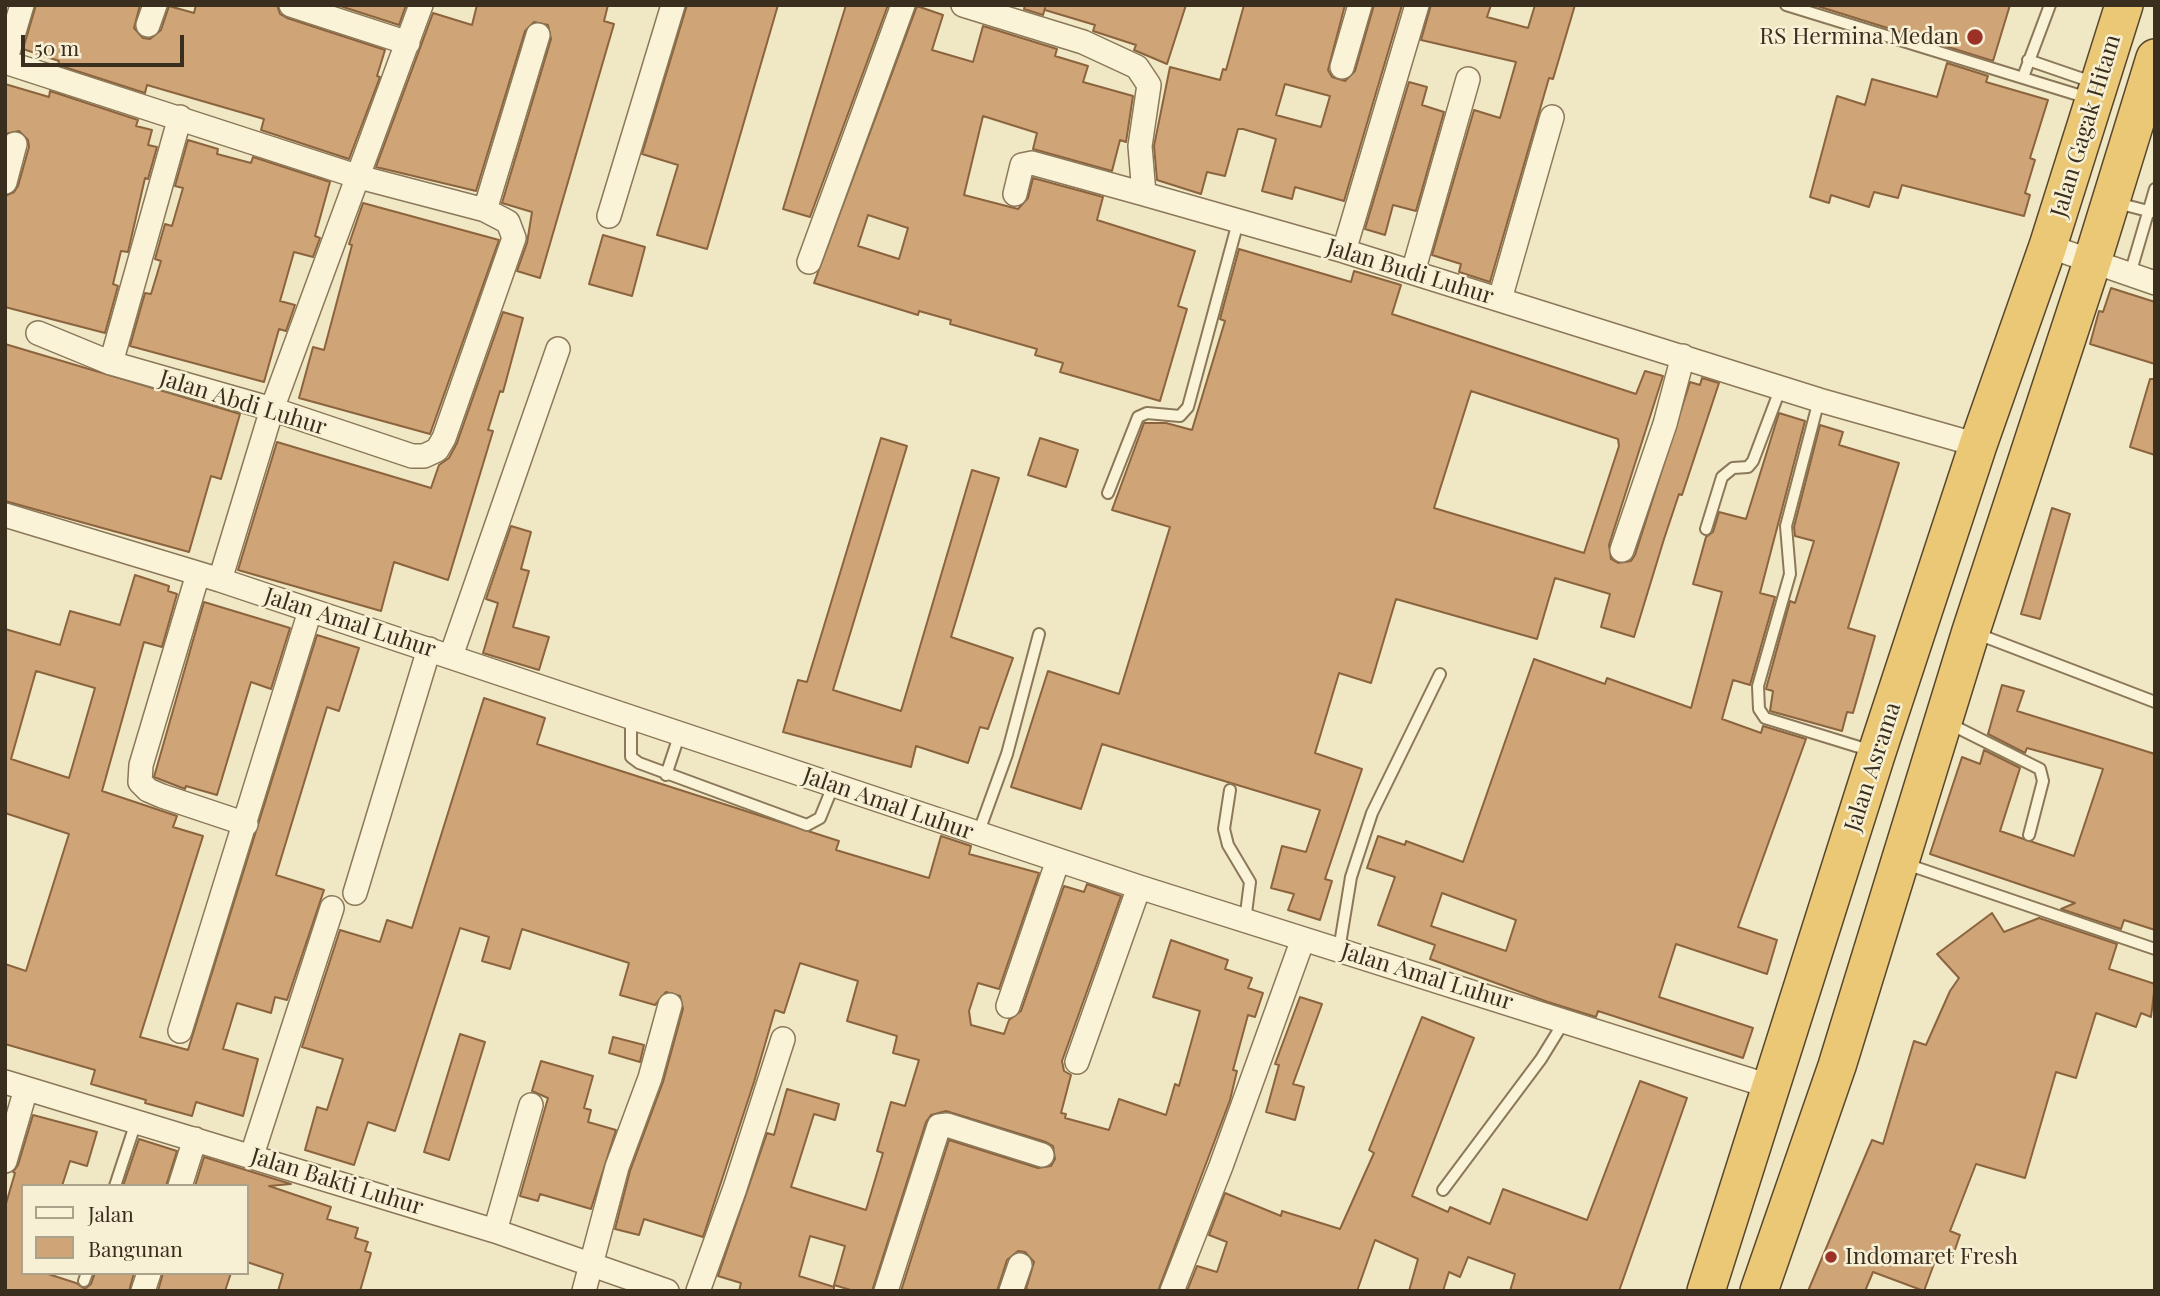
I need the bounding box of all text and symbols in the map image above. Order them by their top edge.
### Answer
scale bar [24,21,187,65]
place label: RS Hermina Medan [1759,23,1959,51]
marker: RS Hermina Medan [1965,27,1985,47]
street label: Jalan Gagak Hitam [2045,31,2127,221]
text: 50 m [34,33,79,61]
street label: Jalan Budi Luhur [1323,233,1497,311]
street label: Jalan Abdi Luhur [156,364,330,442]
street label: Jalan Amal Luhur [261,582,439,664]
street label: Jalan Asrama [1839,699,1907,835]
street label: Jalan Amal Luhur [799,762,977,846]
street label: Jalan Amal Luhur [1338,938,1516,1016]
street label: Jalan Bakti Luhur [247,1143,427,1221]
legend [21,1184,248,1275]
text: Jalan [88,1199,134,1227]
text: Bangunan [88,1234,183,1262]
place label: Indomaret Fresh [1845,1243,2018,1271]
marker: Indomaret Fresh [1823,1249,1839,1265]

